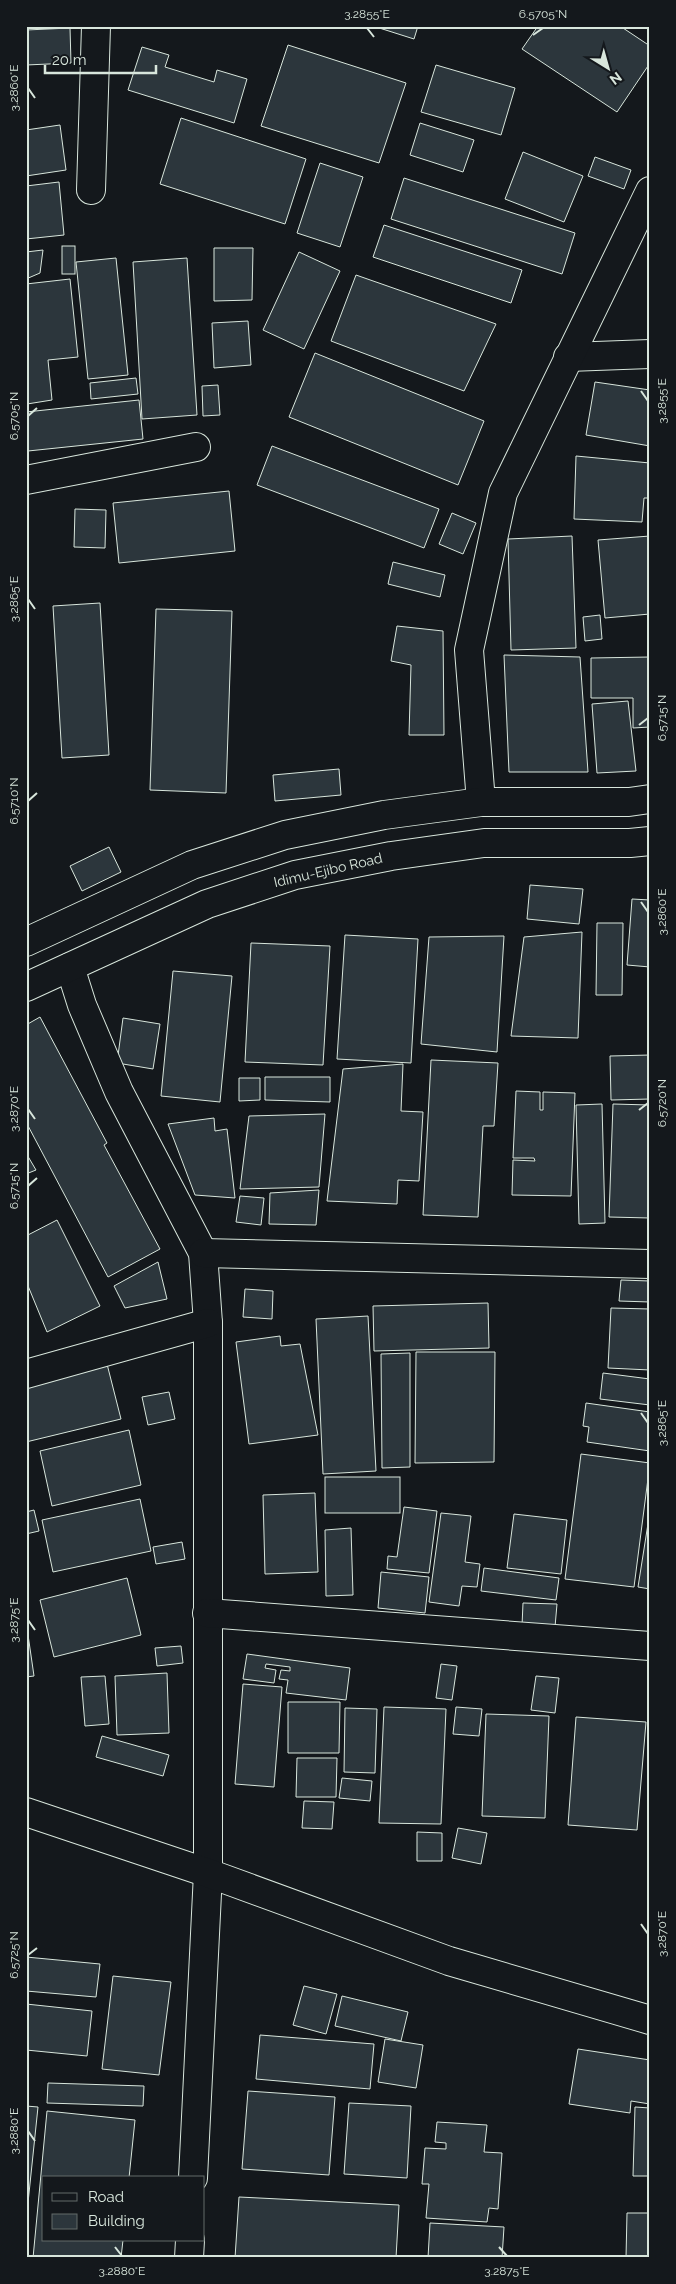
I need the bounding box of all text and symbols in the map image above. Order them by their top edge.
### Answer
text: 3.2855°E [344,7,390,21]
text: 6.5705°N [519,7,567,21]
scale bar [45,42,156,74]
north arrow [584,42,634,92]
text: 20 m [52,51,87,69]
text: 3.2860°E [7,65,21,111]
text: N [607,69,625,88]
text: 3.2855°E [655,378,669,424]
text: 6.5705°N [7,392,21,440]
text: 3.2865°E [7,576,21,622]
text: 6.5715°N [655,695,669,741]
text: 6.5710°N [7,777,21,825]
street label: Idimu-Ejibo Road [272,850,384,890]
text: 3.2860°E [655,889,669,935]
text: 6.5720°N [655,1079,669,1127]
text: 3.2870°E [7,1086,21,1132]
text: 6.5715°N [7,1163,21,1209]
text: 3.2865°E [655,1400,669,1446]
text: 3.2875°E [7,1597,21,1643]
text: 3.2870°E [655,1911,669,1957]
text: 6.5725°N [7,1931,21,1979]
text: 3.2880°E [7,2108,21,2154]
legend [42,2176,205,2242]
text: Road [88,2188,124,2206]
text: Building [88,2212,145,2230]
text: 3.2880°E [99,2264,145,2278]
text: 3.2875°E [484,2264,530,2278]

